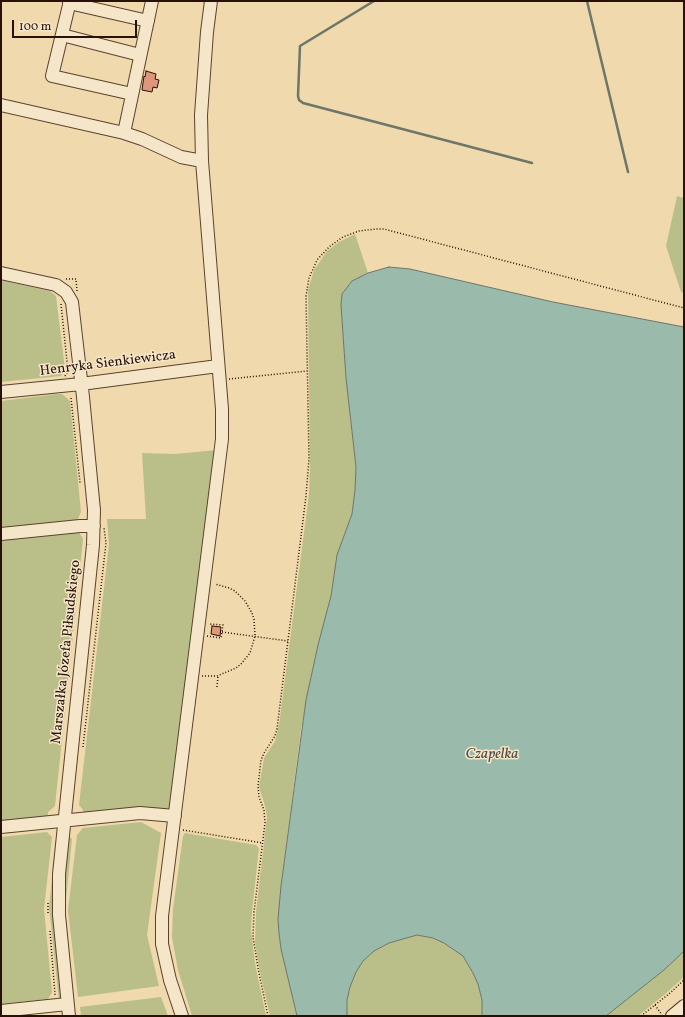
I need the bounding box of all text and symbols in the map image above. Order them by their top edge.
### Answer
scale bar [14,12,139,38]
text: 100 m [19,19,51,35]
street label: Henryka Sienkiewicza [39,347,177,381]
street label: Marszałka Józefa Piłsudskiego [49,559,85,745]
water label: Czapelka [466,746,518,764]

